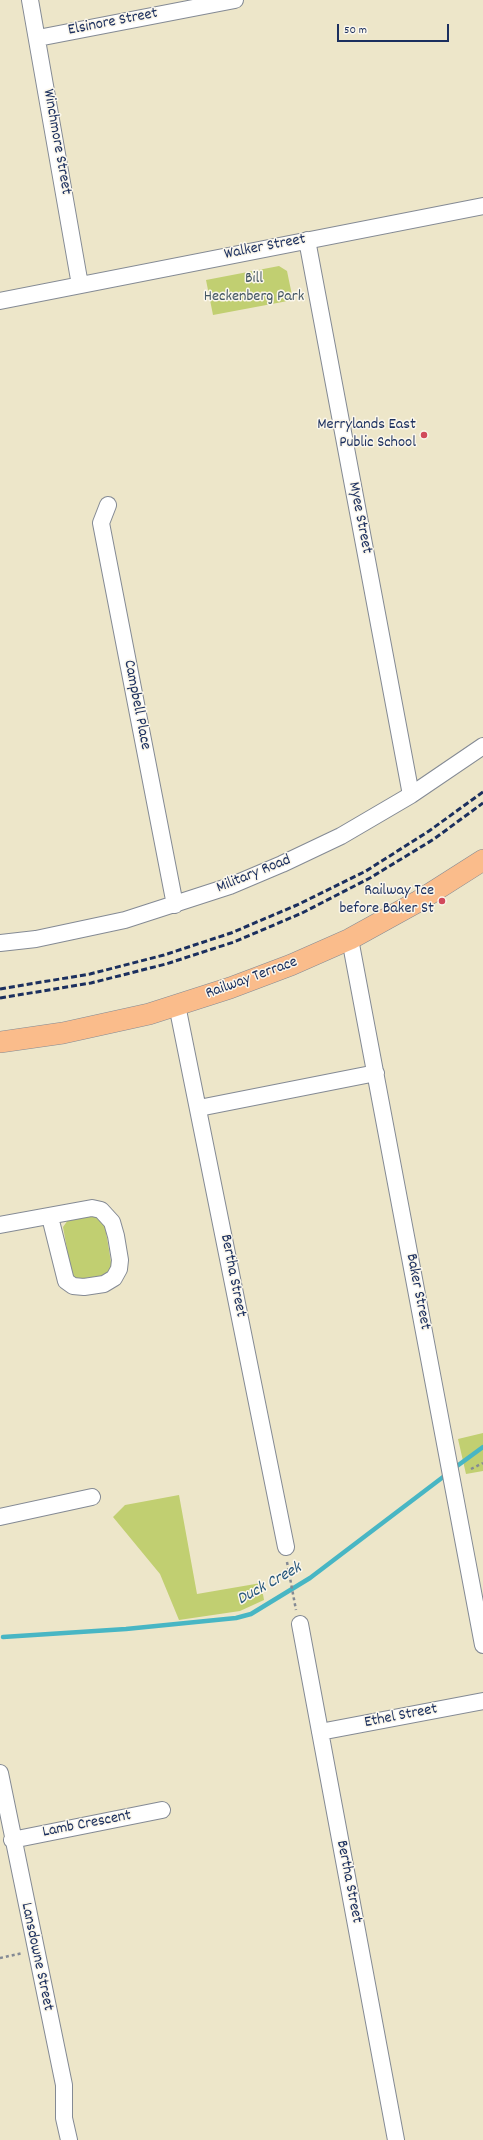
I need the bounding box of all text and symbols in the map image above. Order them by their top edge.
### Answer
street label: Elsinore Street [67,5,159,41]
scale bar [339,16,451,42]
text: 50 m [344,22,367,39]
street label: Winchmore Street [37,88,75,196]
street label: Walker Street [223,231,307,265]
park label: Bill Heckenberg Park [204,270,304,308]
place label: Merrylands East Public School [317,416,416,454]
marker: Merrylands East Public School [419,430,429,440]
street label: Myee Street [343,481,375,555]
street label: Campbell Place [118,658,154,752]
street label: Military Road [214,851,294,899]
place label: Railway Tce before Baker St [339,882,434,920]
marker: Railway Tce before Baker St [437,896,447,906]
street label: Railway Terrace [203,954,301,1004]
street label: Bertha Street [215,1233,249,1319]
street label: Baker Street [400,1252,434,1332]
water label: Duck Creek [234,1559,306,1611]
street label: Ethel Street [363,1701,439,1733]
street label: Lamb Crescent [41,1807,133,1843]
street label: Bertha Street [331,1839,365,1925]
street label: Lansdowne Street [15,1901,57,2013]

